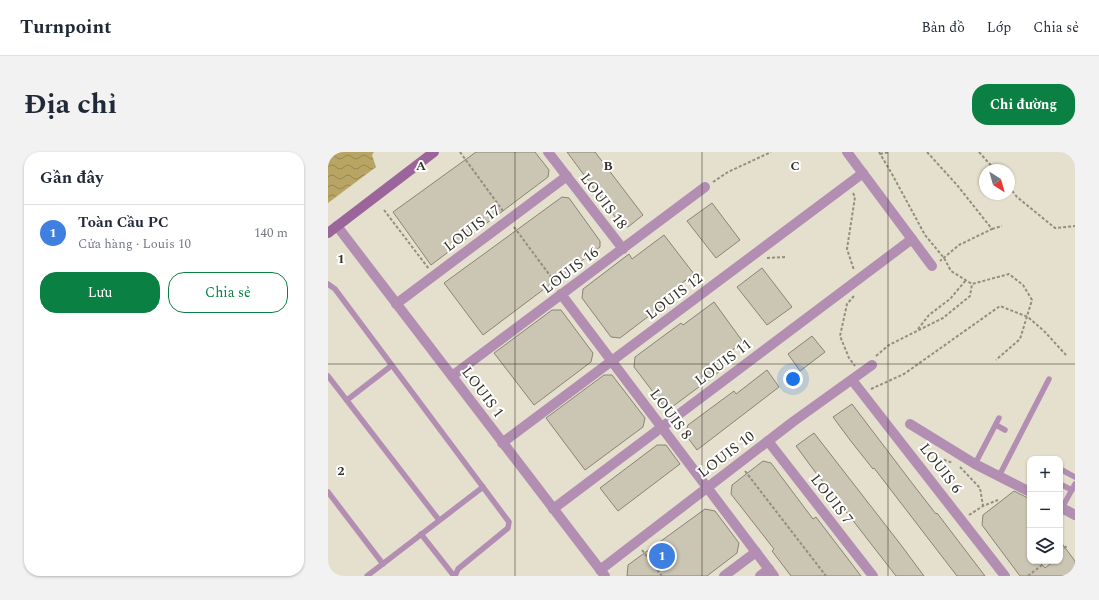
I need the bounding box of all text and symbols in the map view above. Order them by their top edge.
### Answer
text: Turnpoint [20,13,112,42]
text: Bản đồ [922,17,965,38]
text: Lớp [987,17,1011,38]
text: Chia sẻ [1033,17,1079,38]
text: Địa chỉ [24,83,117,126]
button: Chỉ đường [972,84,1075,125]
text: A [416,156,426,176]
text: B [603,156,613,176]
text: C [790,156,800,176]
north arrow [979,164,1015,200]
text: Gần đây [40,165,103,191]
street label: LOUIS 18 [574,168,633,234]
street label: LOUIS 17 [439,199,506,257]
text: Toàn Cầu PC [78,211,169,234]
text: 1 [49,223,57,243]
text: 140 m [254,223,288,243]
text: Cửa hàng · Louis 10 [78,234,191,254]
street label: LOUIS 16 [537,241,604,299]
text: 1 [337,249,345,269]
street label: LOUIS 12 [641,267,708,325]
button: Lưu [40,272,160,313]
button: Chia sẻ [168,272,288,313]
street label: LOUIS 11 [690,333,757,391]
street label: LOUIS 1 [456,362,509,423]
your location [783,369,803,389]
street label: LOUIS 8 [644,384,697,445]
street label: LOUIS 10 [693,425,760,483]
street label: LOUIS 6 [913,438,968,499]
map controls [1027,456,1063,564]
button: + [1027,456,1063,492]
text: 2 [337,461,345,481]
street label: LOUIS 7 [804,469,859,529]
button: − [1027,492,1063,528]
button: layers [1027,528,1063,564]
pin: 1 [649,541,675,571]

